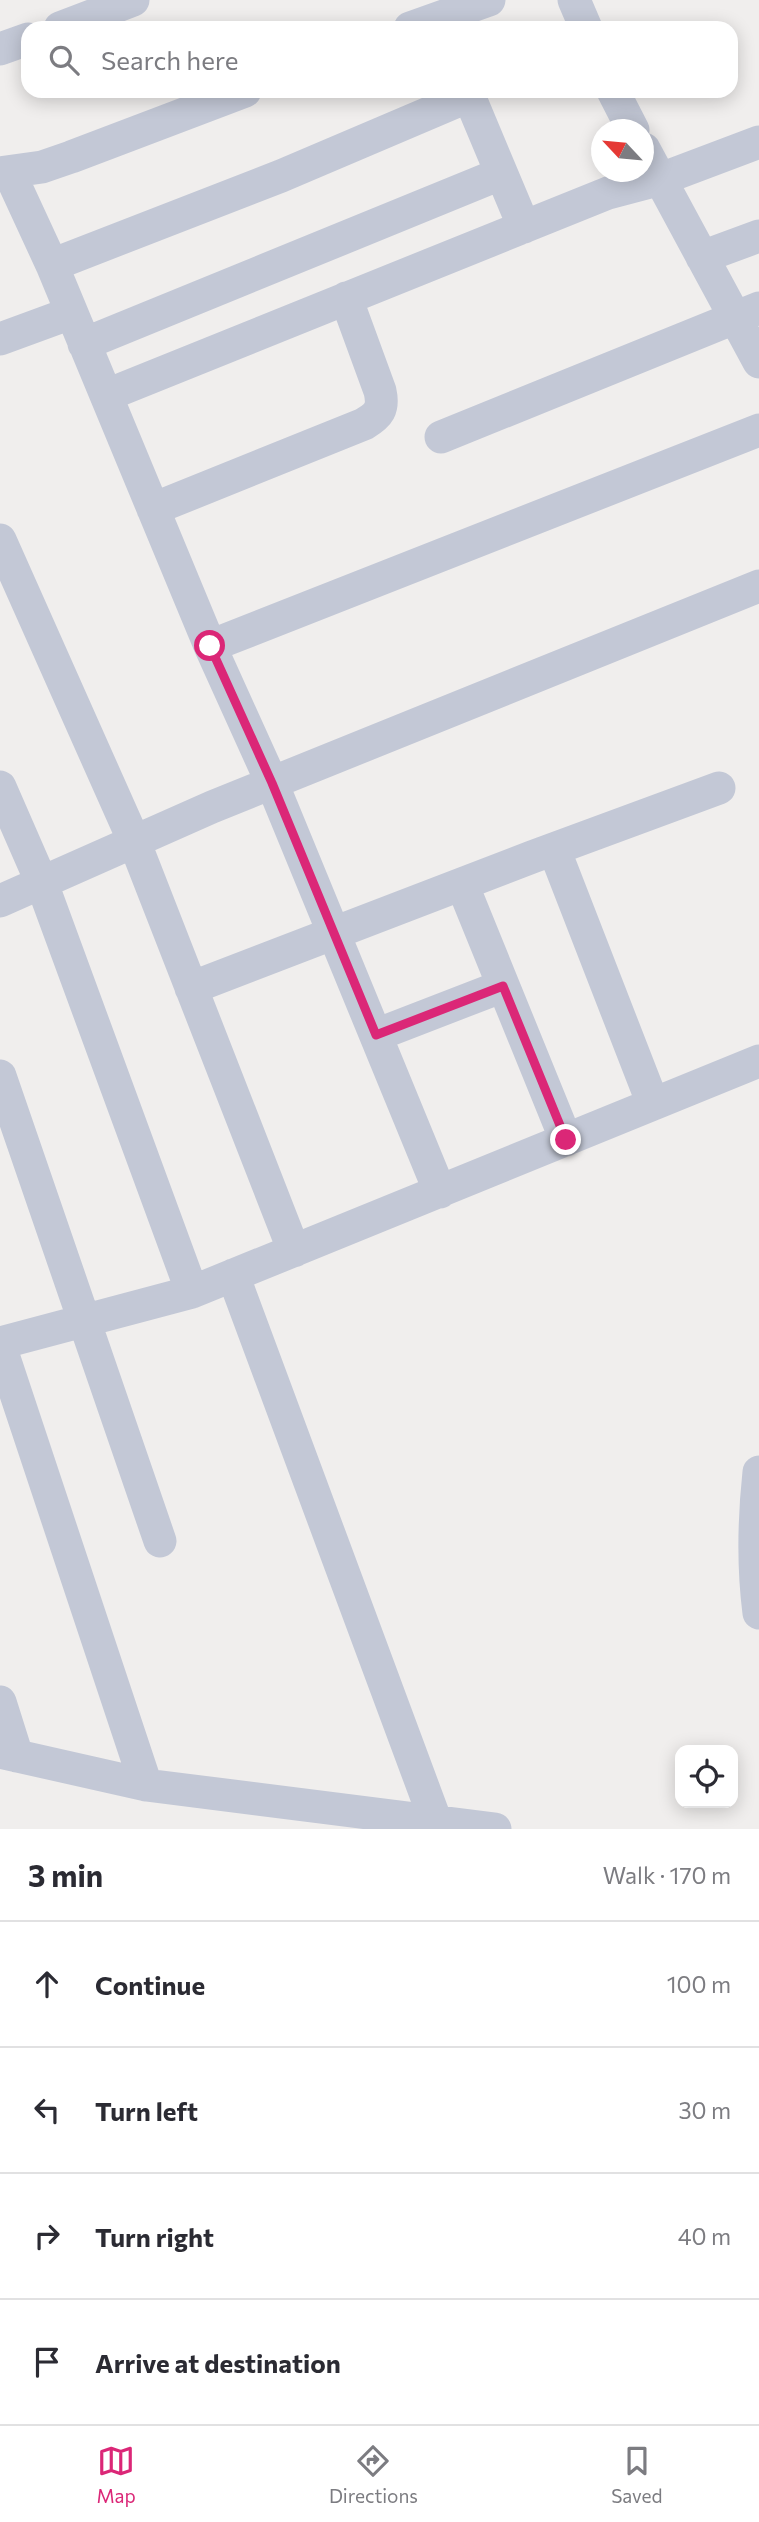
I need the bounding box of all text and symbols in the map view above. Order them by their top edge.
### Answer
search box [21,21,738,98]
icon: search [45,41,83,79]
text: Search here [101,44,239,75]
north arrow [591,119,654,182]
route start [194,630,225,661]
route end [550,1124,581,1155]
map controls [675,1745,738,1808]
button: locate [675,1745,738,1808]
text: 3 min [28,1856,103,1893]
text: Walk · 170 m [603,1861,731,1889]
icon: ahead [28,1965,66,2003]
text: Continue [95,1969,205,2000]
text: 100 m [667,1970,731,1998]
icon: left [28,2091,66,2129]
text: Turn left [95,2095,198,2126]
text: 30 m [678,2096,731,2124]
icon: right [28,2217,66,2255]
text: Turn right [95,2221,214,2252]
text: 40 m [678,2222,731,2250]
icon: arrive [28,2343,66,2381]
text: Arrive at destination [95,2347,341,2378]
tab: Map [97,2442,136,2507]
tab: Directions [329,2442,418,2507]
tab: Saved [611,2442,662,2507]

